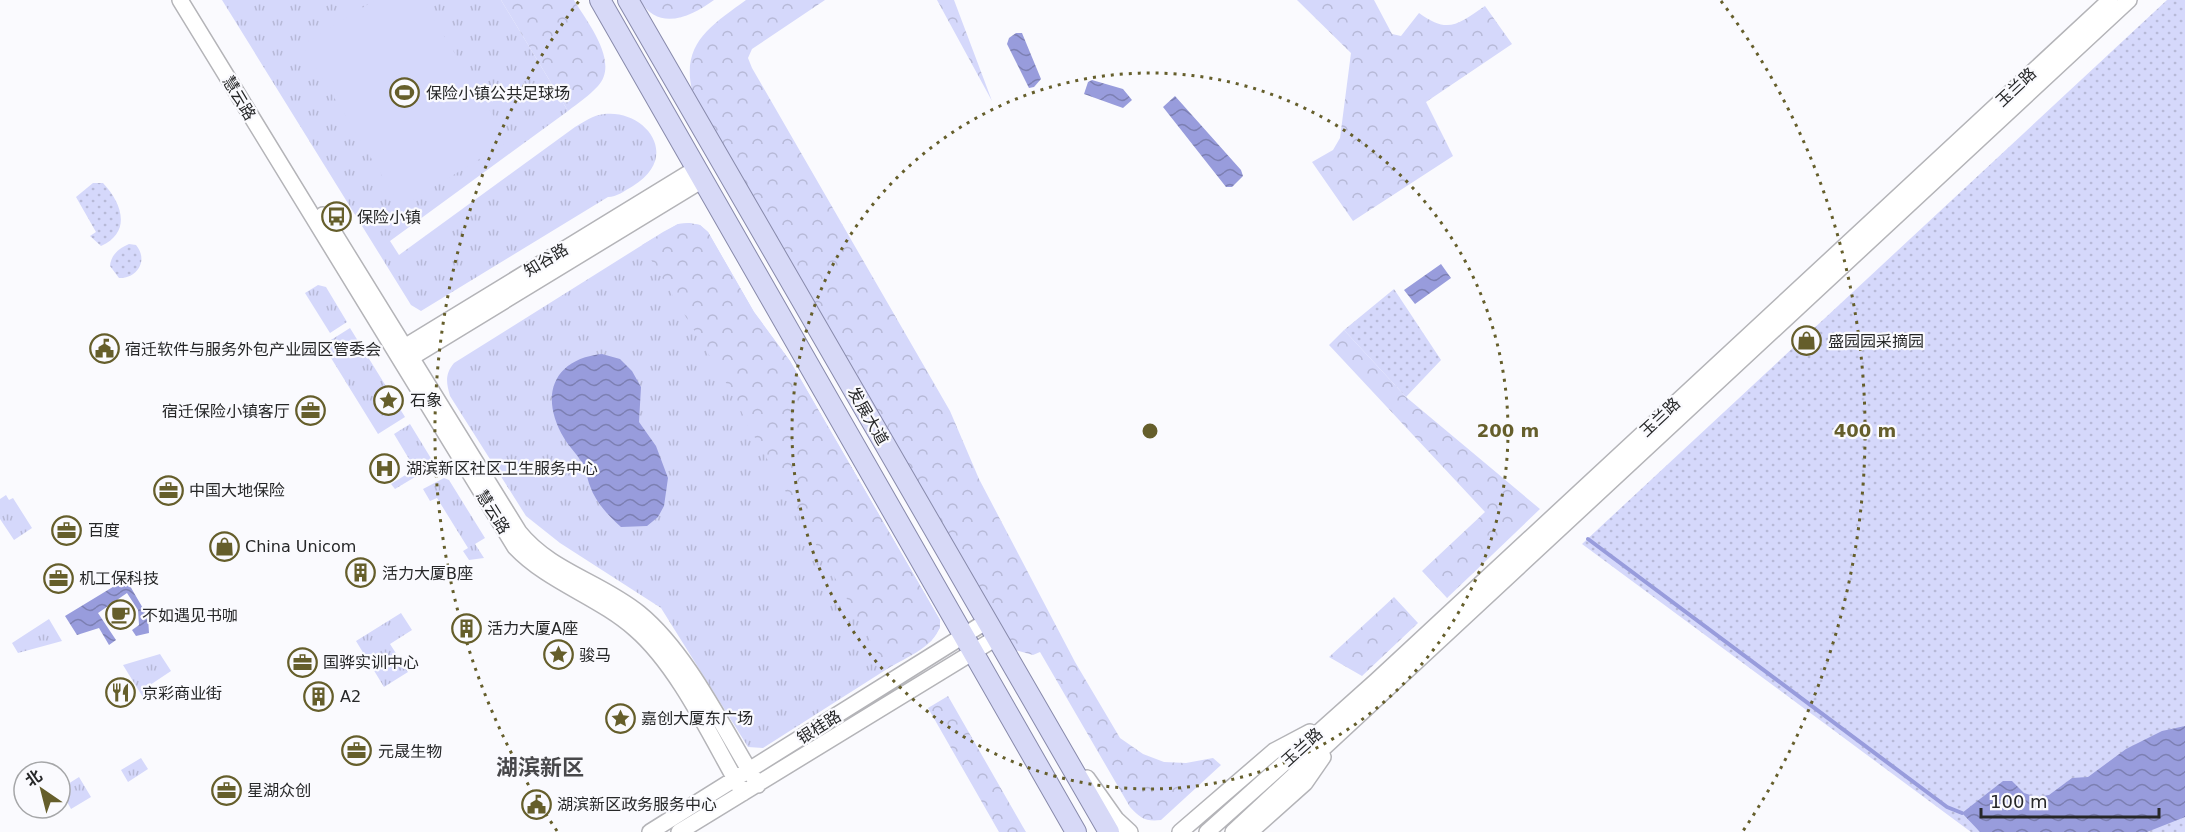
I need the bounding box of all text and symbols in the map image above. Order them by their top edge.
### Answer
street label: 玉兰路 [1992,64,2040,110]
street label: 慧云路 [218,73,260,123]
sports icon: 保险小镇公共足球场 [389,77,421,109]
place label: 保险小镇公共足球场 [426,84,570,103]
bus stop icon: 保险小镇 [320,201,352,233]
place label: 保险小镇 [357,208,421,227]
street label: 知谷路 [521,239,571,281]
shop icon: 盛园园采摘园 [1791,325,1823,357]
place label: 盛园园采摘园 [1828,332,1924,351]
public building icon: 宿迁软件与服务外包产业园区管委会 [88,333,120,365]
place label: 宿迁软件与服务外包产业园区管委会 [125,340,381,359]
place icon: 石象 [373,384,405,416]
street label: 发展大道 [844,384,892,448]
place label: 石象 [410,391,442,410]
street label: 玉兰路 [1636,394,1684,440]
office icon: 宿迁保险小镇客厅 [295,395,327,427]
place label: 宿迁保险小镇客厅 [162,402,290,421]
text: 200 m [1477,420,1539,441]
text: 400 m [1834,420,1896,441]
centre of rings [1140,421,1160,441]
hospital icon: 湖滨新区社区卫生服务中心 [369,452,401,484]
place label: 湖滨新区社区卫生服务中心 [406,459,598,478]
office icon: 中国大地保险 [152,474,184,506]
place label: 中国大地保险 [189,481,285,500]
street label: 慧云路 [472,487,514,537]
office icon: 百度 [51,514,83,546]
place label: 百度 [88,521,120,540]
shop icon: China Unicom [208,530,240,562]
place label: China Unicom [245,537,356,556]
building icon: 活力大厦B座 [345,557,377,589]
office icon: 机工保科技 [42,562,74,594]
place label: 活力大厦B座 [382,564,473,583]
place label: 机工保科技 [79,569,159,588]
cafe icon: 不如遇见书咖 [105,599,137,631]
place label: 不如遇见书咖 [142,606,238,625]
building icon: 活力大厦A座 [450,612,482,644]
place label: 活力大厦A座 [487,619,578,638]
place icon: 骏马 [542,639,574,671]
office icon: 国骅实训中心 [286,646,318,678]
place label: 骏马 [579,646,611,665]
place label: 国骅实训中心 [323,653,419,672]
restaurant icon: 京彩商业街 [105,677,137,709]
building icon: A2 [303,680,335,712]
place label: 京彩商业街 [142,684,222,703]
place label: A2 [340,687,361,706]
place icon: 嘉创大厦东广场 [604,702,636,734]
street label: 银桂路 [794,706,844,748]
place label: 嘉创大厦东广场 [641,709,753,728]
street label: 玉兰路 [1278,724,1326,770]
office icon: 元晟生物 [341,735,373,767]
place label: 元晟生物 [378,742,442,761]
district label: 湖滨新区 [496,755,584,780]
north arrow [12,760,72,820]
text: 北 [22,766,46,790]
office icon: 星湖众创 [210,774,242,806]
place label: 星湖众创 [247,781,311,800]
scale bar [1981,781,2160,819]
public building icon: 湖滨新区政务服务中心 [520,788,552,820]
text: 100 m [1990,791,2048,812]
place label: 湖滨新区政务服务中心 [557,795,717,814]

